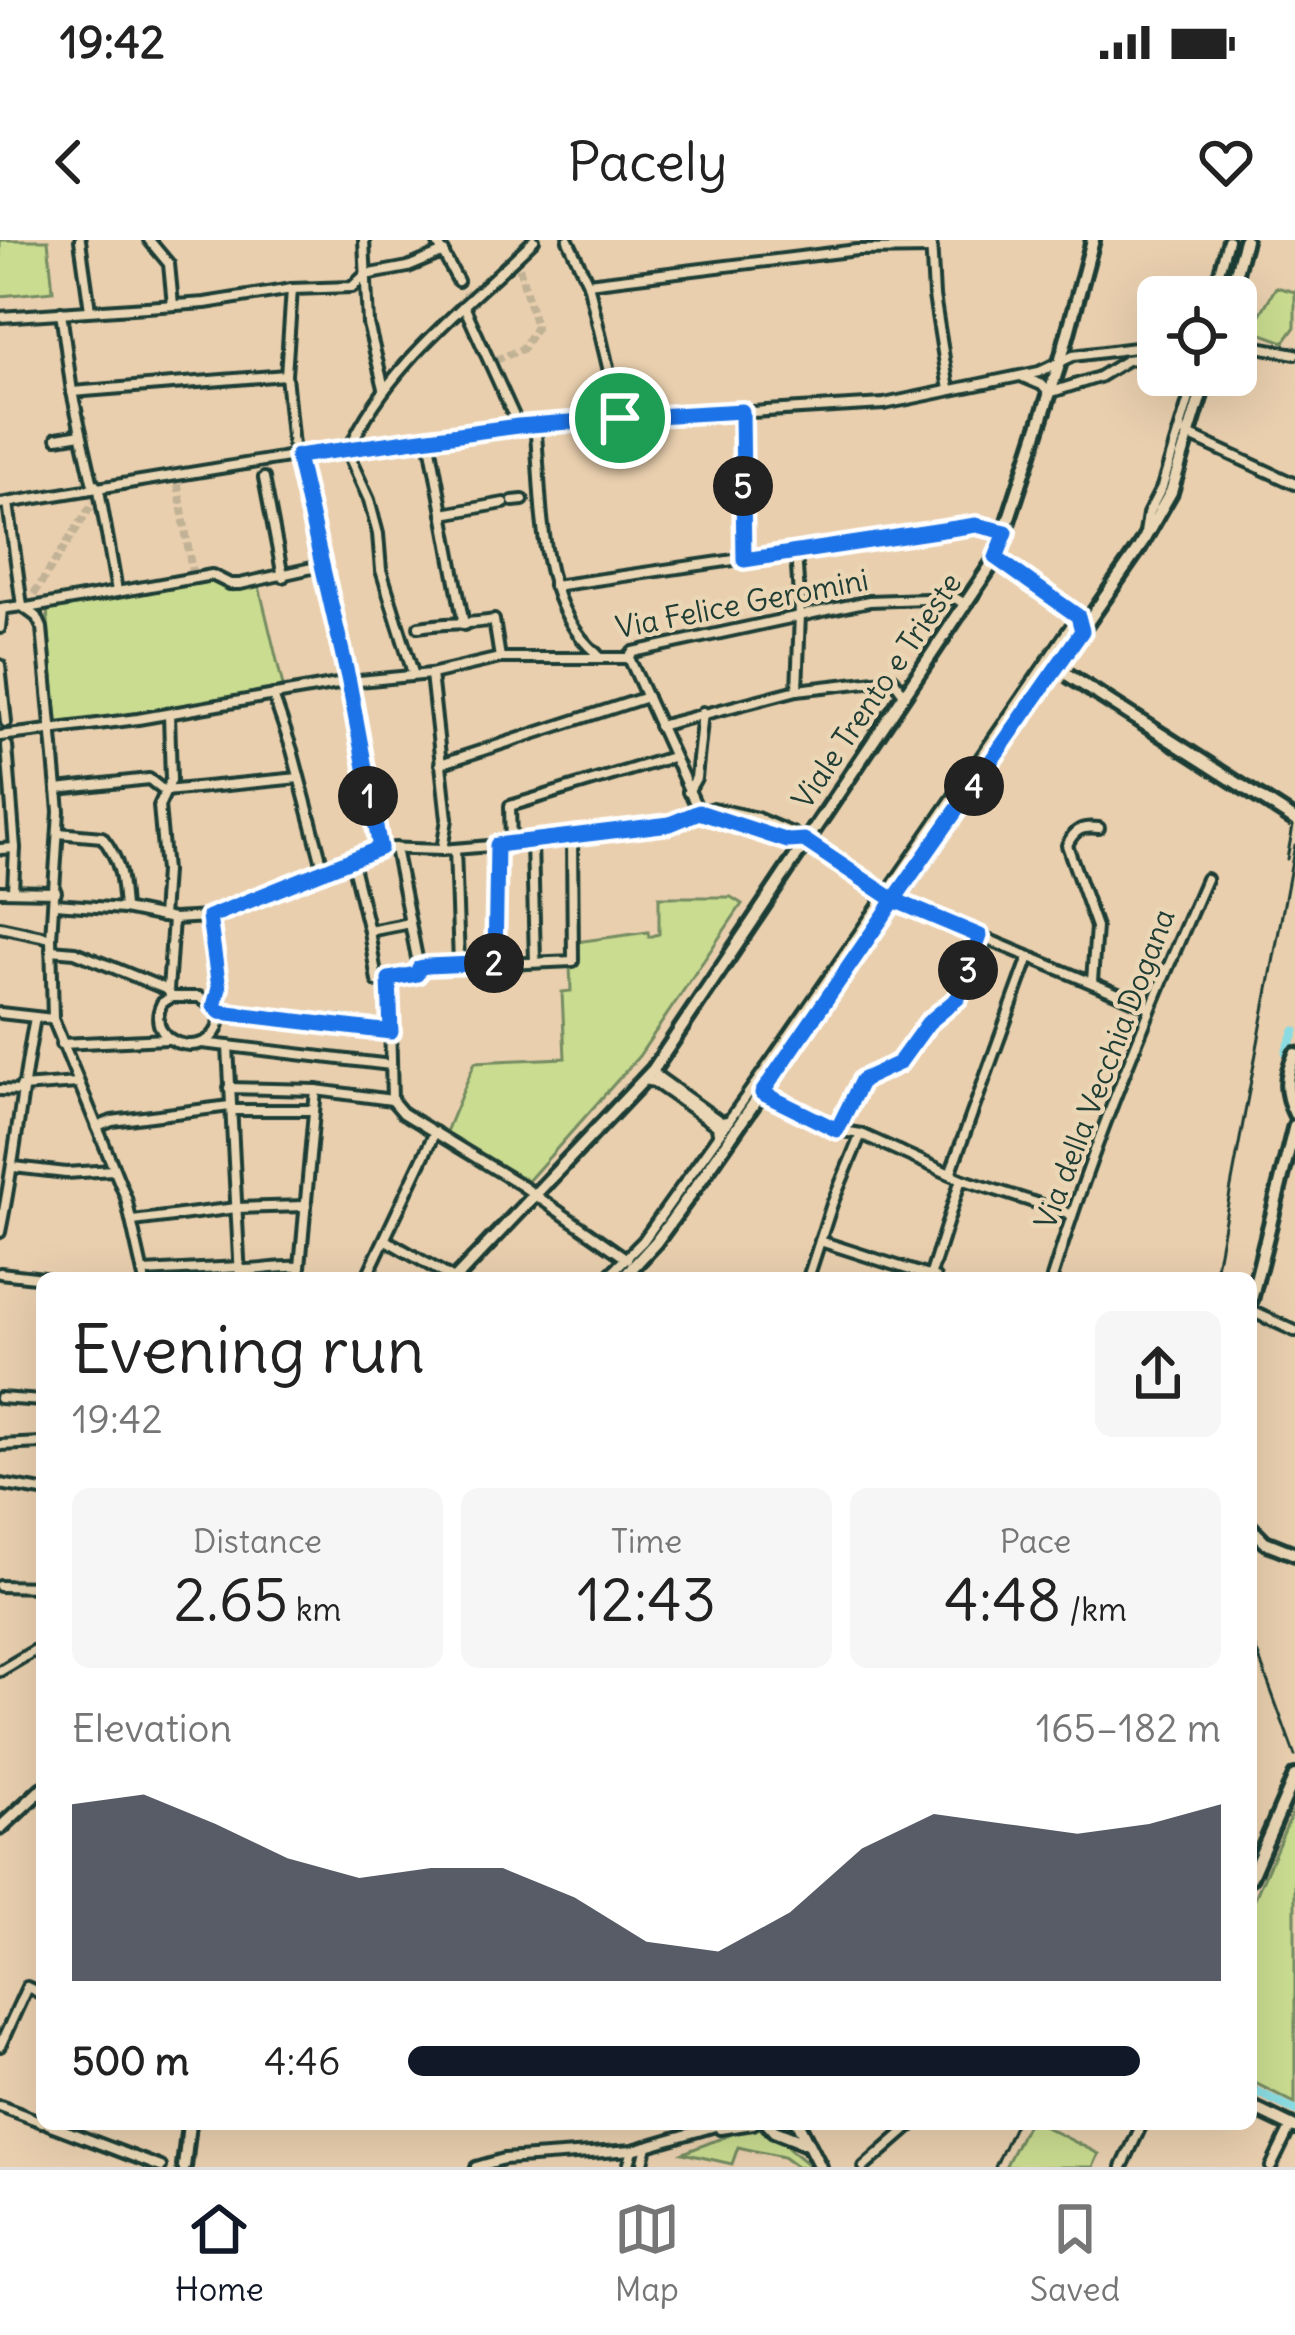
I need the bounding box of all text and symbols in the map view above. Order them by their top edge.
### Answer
text: 19:42 [60,14,165,70]
text: Pacely [567,128,728,196]
icon: back [36,129,102,195]
icon: heart [1193,129,1259,195]
map controls [1137,276,1257,396]
button: locate [1137,276,1257,396]
pin [569,367,671,469]
icon: arrive [587,385,653,451]
pin: 5 [713,456,773,516]
text: 5 [734,465,752,507]
street label: Via Felice Geromini [612,560,871,646]
street label: Viale Trento e Trieste [783,565,969,816]
pin: 4 [944,756,1004,816]
text: 4 [964,765,984,807]
pin: 1 [338,766,398,826]
text: 1 [361,775,375,817]
street label: Via della Vecchia Dogana [1025,903,1183,1234]
pin: 2 [464,933,524,993]
pin: 3 [938,940,998,1000]
text: 2 [485,942,503,984]
text: 3 [959,949,977,991]
text: Evening run [72,1308,425,1391]
button: share [1095,1311,1221,1437]
text: 19:42 [72,1395,163,1444]
text: Distance [193,1520,322,1562]
text: Time [611,1520,682,1562]
text: Pace [1000,1520,1071,1562]
text: 2.65 [173,1562,288,1637]
text: 12:43 [577,1562,716,1637]
text: 4:48 [944,1562,1061,1637]
text: km [288,1588,342,1630]
text: /km [1061,1588,1127,1630]
text: Elevation [72,1704,232,1753]
text: 165–182 m [1036,1704,1221,1753]
text: 500 m [72,2037,189,2086]
text: 4:46 [264,2037,340,2086]
tab: Home [175,2196,264,2310]
tab: Map [614,2196,680,2310]
tab: Saved [1030,2196,1120,2310]

